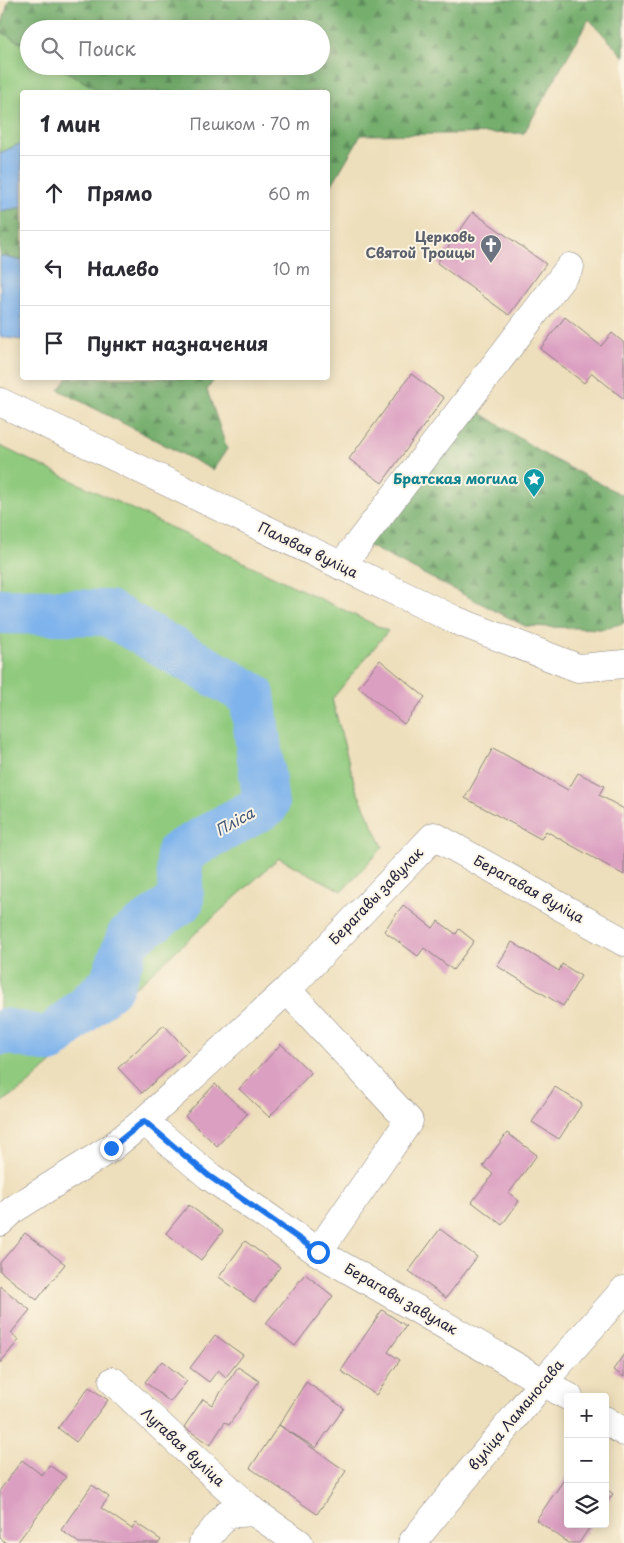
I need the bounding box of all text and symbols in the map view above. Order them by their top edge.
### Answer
search box [20,20,330,75]
icon: search [38,34,66,62]
text: Поиск [78,34,136,62]
text: 1 мин [40,107,101,139]
text: Пешком · 70 m [190,111,310,135]
icon: ahead [40,179,68,207]
text: Прямо [87,179,152,207]
text: 60 m [268,181,310,205]
place label: Церковь Святой Троицы [366,226,475,263]
church icon: Церковь Святой Троицы [479,233,503,264]
icon: left [40,254,68,282]
text: Налево [87,254,159,282]
text: 10 m [273,256,310,280]
icon: arrive [40,329,68,357]
text: Пункт назначения [87,329,268,357]
place icon: Братская могила [522,467,546,498]
place label: Братская могила [393,468,518,489]
street label: Палявая вуліца [255,516,362,583]
water label: Пліса [211,800,258,841]
street label: Берагавы завулак [324,842,428,949]
street label: Берагавая вуліца [470,849,589,928]
route end [100,1137,123,1160]
route start [307,1241,330,1264]
street label: Берагавы завулак [341,1258,462,1340]
street label: вуліца Ламаносава [463,1355,568,1475]
map controls [564,1393,609,1528]
button: + [564,1393,609,1438]
street label: Лугавая вуліца [137,1402,230,1491]
button: − [564,1438,609,1483]
button: layers [564,1483,609,1528]

